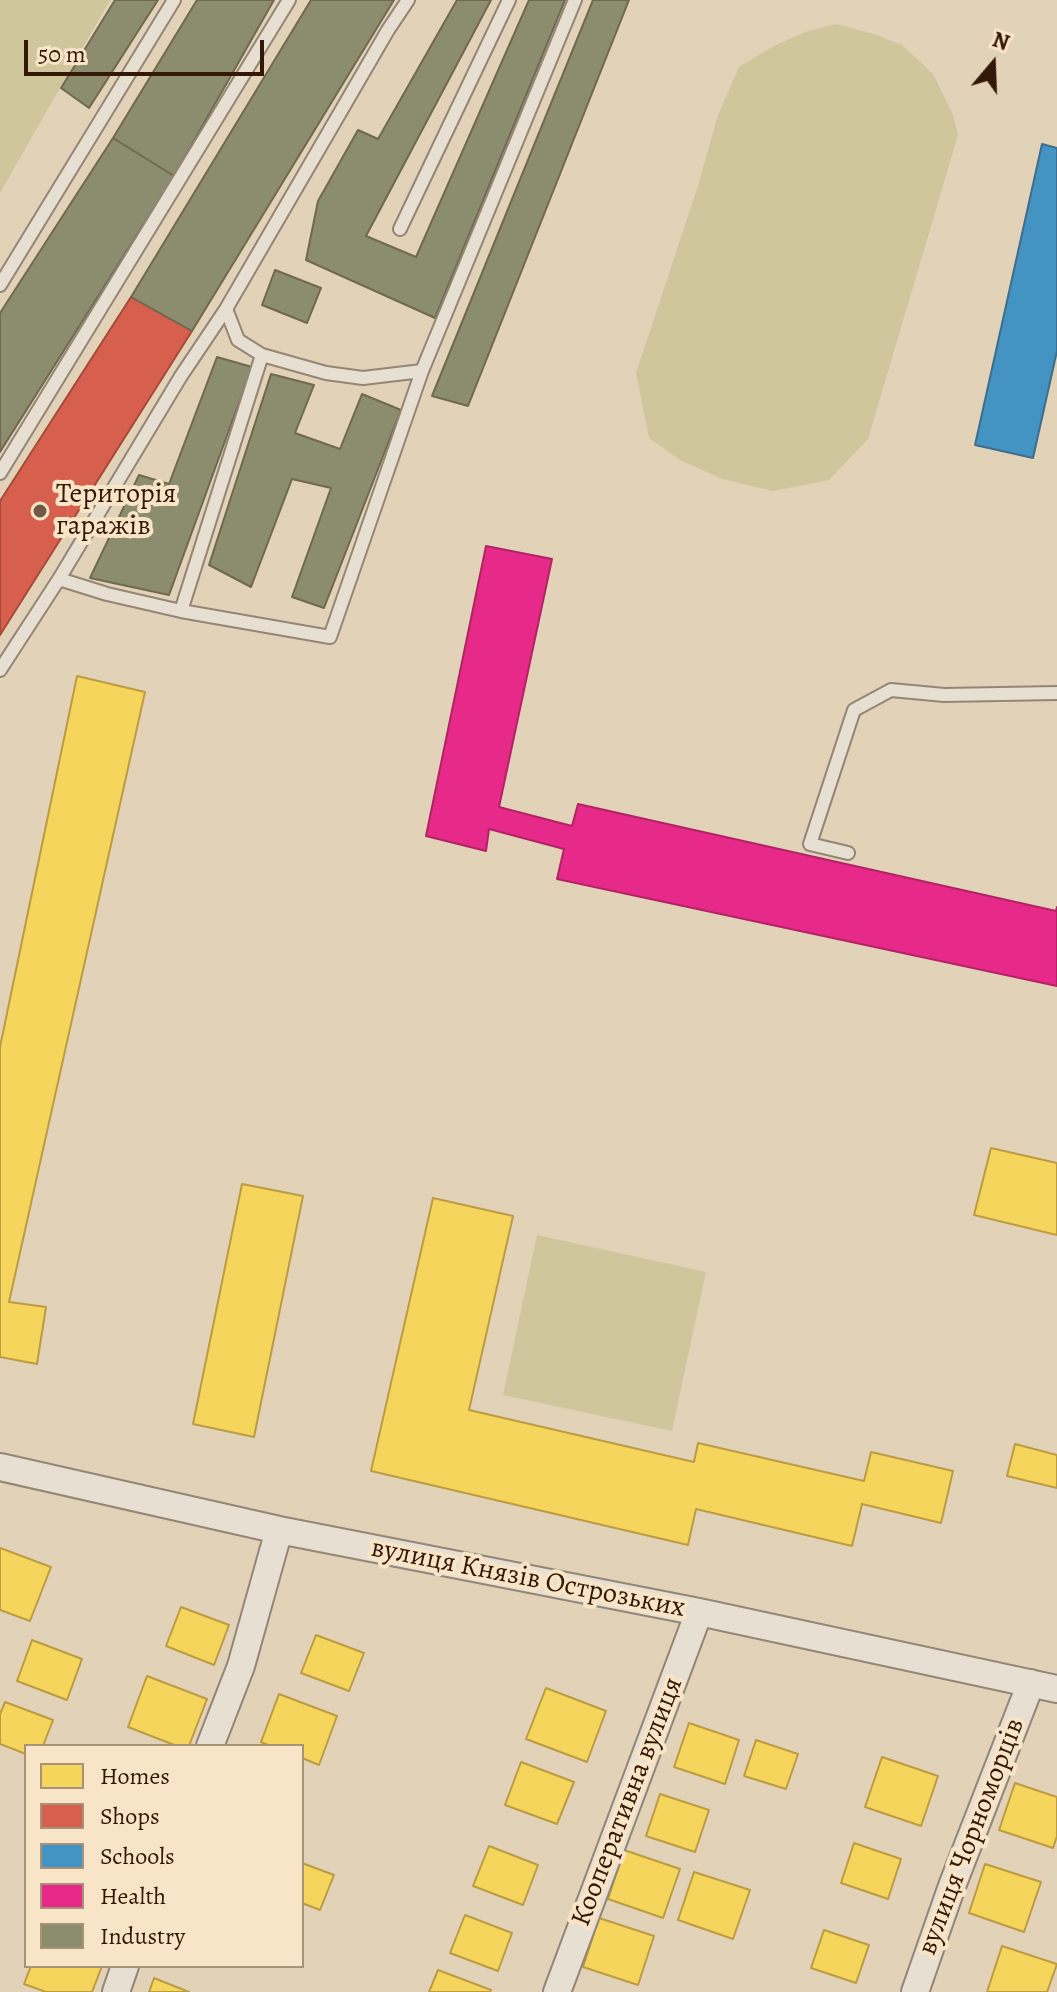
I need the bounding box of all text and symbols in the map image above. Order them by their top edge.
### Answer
scale bar [28,24,268,74]
north arrow [953,24,1033,104]
text: N [988,25,1013,58]
text: 50 m [38,38,86,70]
place label: Територія гаражів [56,478,176,544]
marker: Територія гаражів [31,502,49,520]
street label: вулиця Князів Острозьких [368,1532,688,1626]
street label: Кооперативна вулиця [565,1673,691,1931]
street label: вулиця Чорноморців [911,1714,1033,1960]
legend [24,1744,304,1968]
text: Homes [100,1760,170,1792]
text: Shops [100,1800,160,1832]
text: Schools [100,1840,175,1872]
text: Health [100,1880,166,1912]
text: Industry [100,1920,185,1952]

